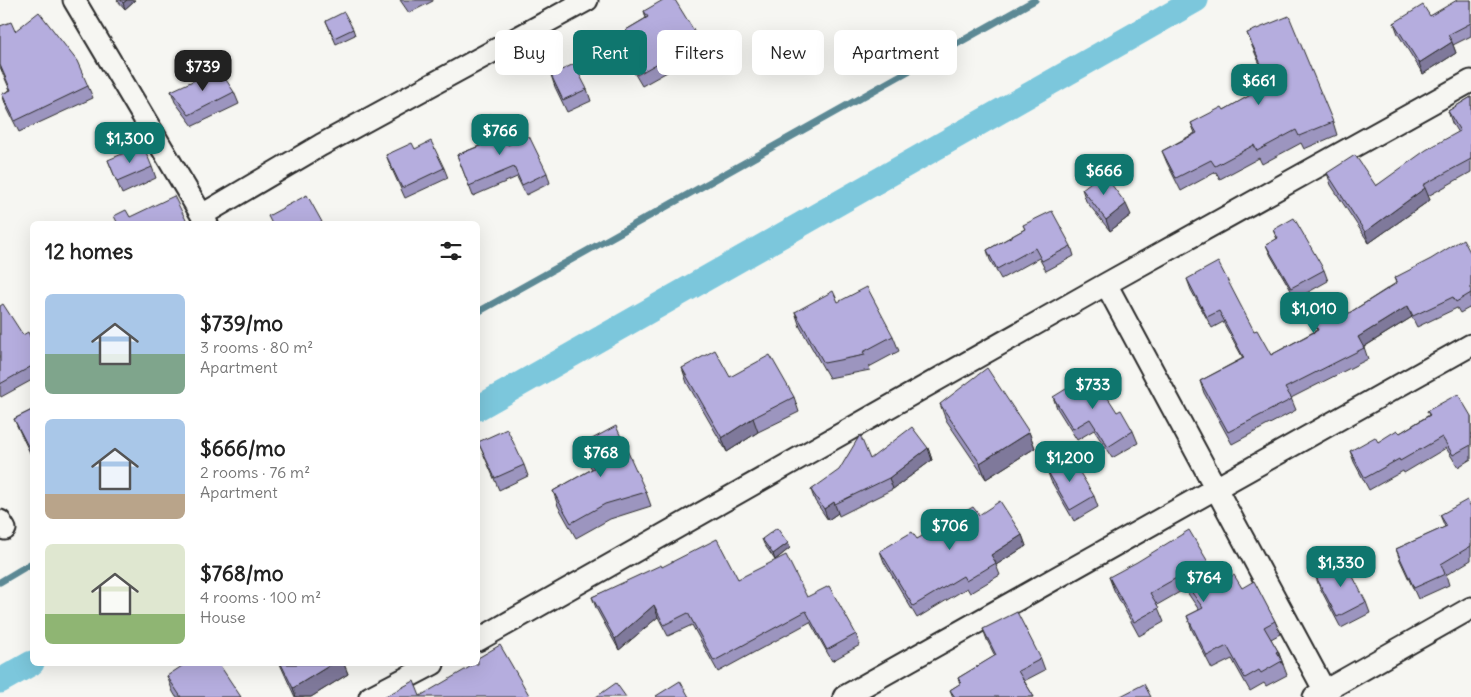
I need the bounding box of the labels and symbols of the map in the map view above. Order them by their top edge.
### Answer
pin: $739 [173,49,233,92]
pin: $661 [1229,64,1289,106]
pin: $766 [470,114,530,156]
pin: $1,300 [89,121,171,164]
pin: $666 [1074,154,1134,196]
pin: $1,010 [1273,292,1355,334]
pin: $733 [1063,368,1123,410]
pin: $768 [571,436,631,478]
pin: $1,200 [1029,440,1111,483]
pin: $706 [920,508,980,551]
pin: $1,330 [1300,546,1382,588]
pin: $764 [1174,560,1234,603]

